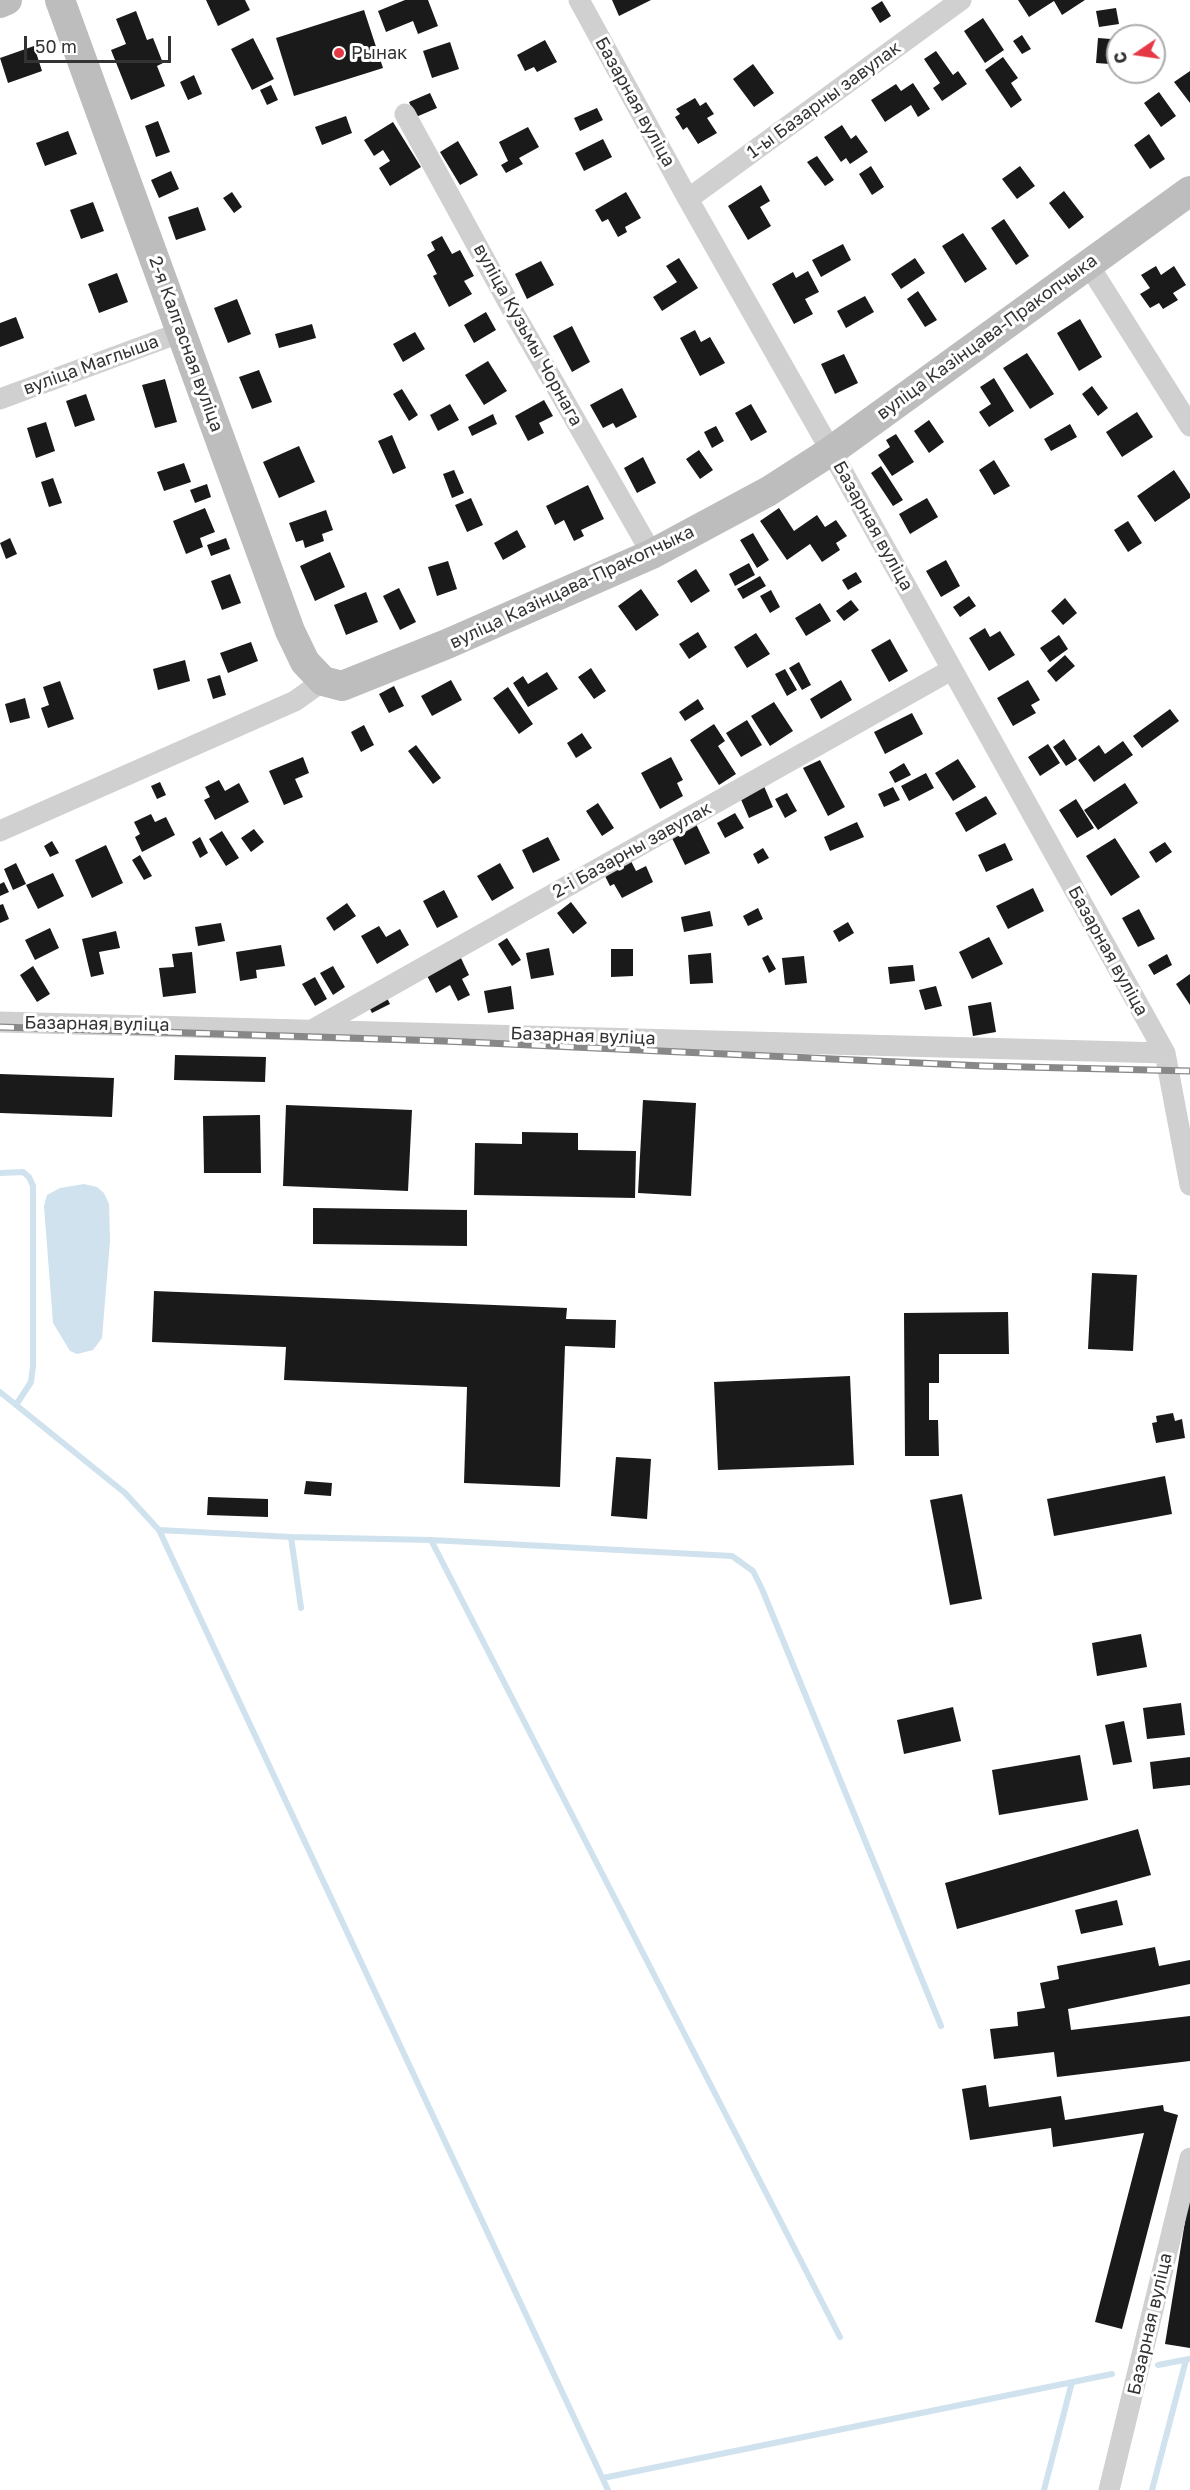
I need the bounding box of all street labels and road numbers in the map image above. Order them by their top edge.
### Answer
street label: Базарная вуліца [590,33,680,171]
street label: 1-ы Базарны завулак [743,37,905,163]
street label: вуліца Кузьмы Чорнага [469,240,587,430]
street label: вуліца Казінцава-Пракопчыка [873,250,1101,424]
street label: 2-я Калгасная вуліца [144,253,228,435]
street label: вуліца Маглыша [20,330,162,400]
street label: Базарная вуліца [828,457,918,595]
street label: вуліца Казінцава-Пракопчыка [446,521,698,653]
street label: 2-і Базарны завулак [549,797,715,903]
street label: Базарная вуліца [1063,882,1153,1020]
street label: Базарная вуліца [24,1012,170,1036]
street label: Базарная вуліца [510,1023,656,1049]
street label: Базарная вуліца [1123,2251,1177,2397]

